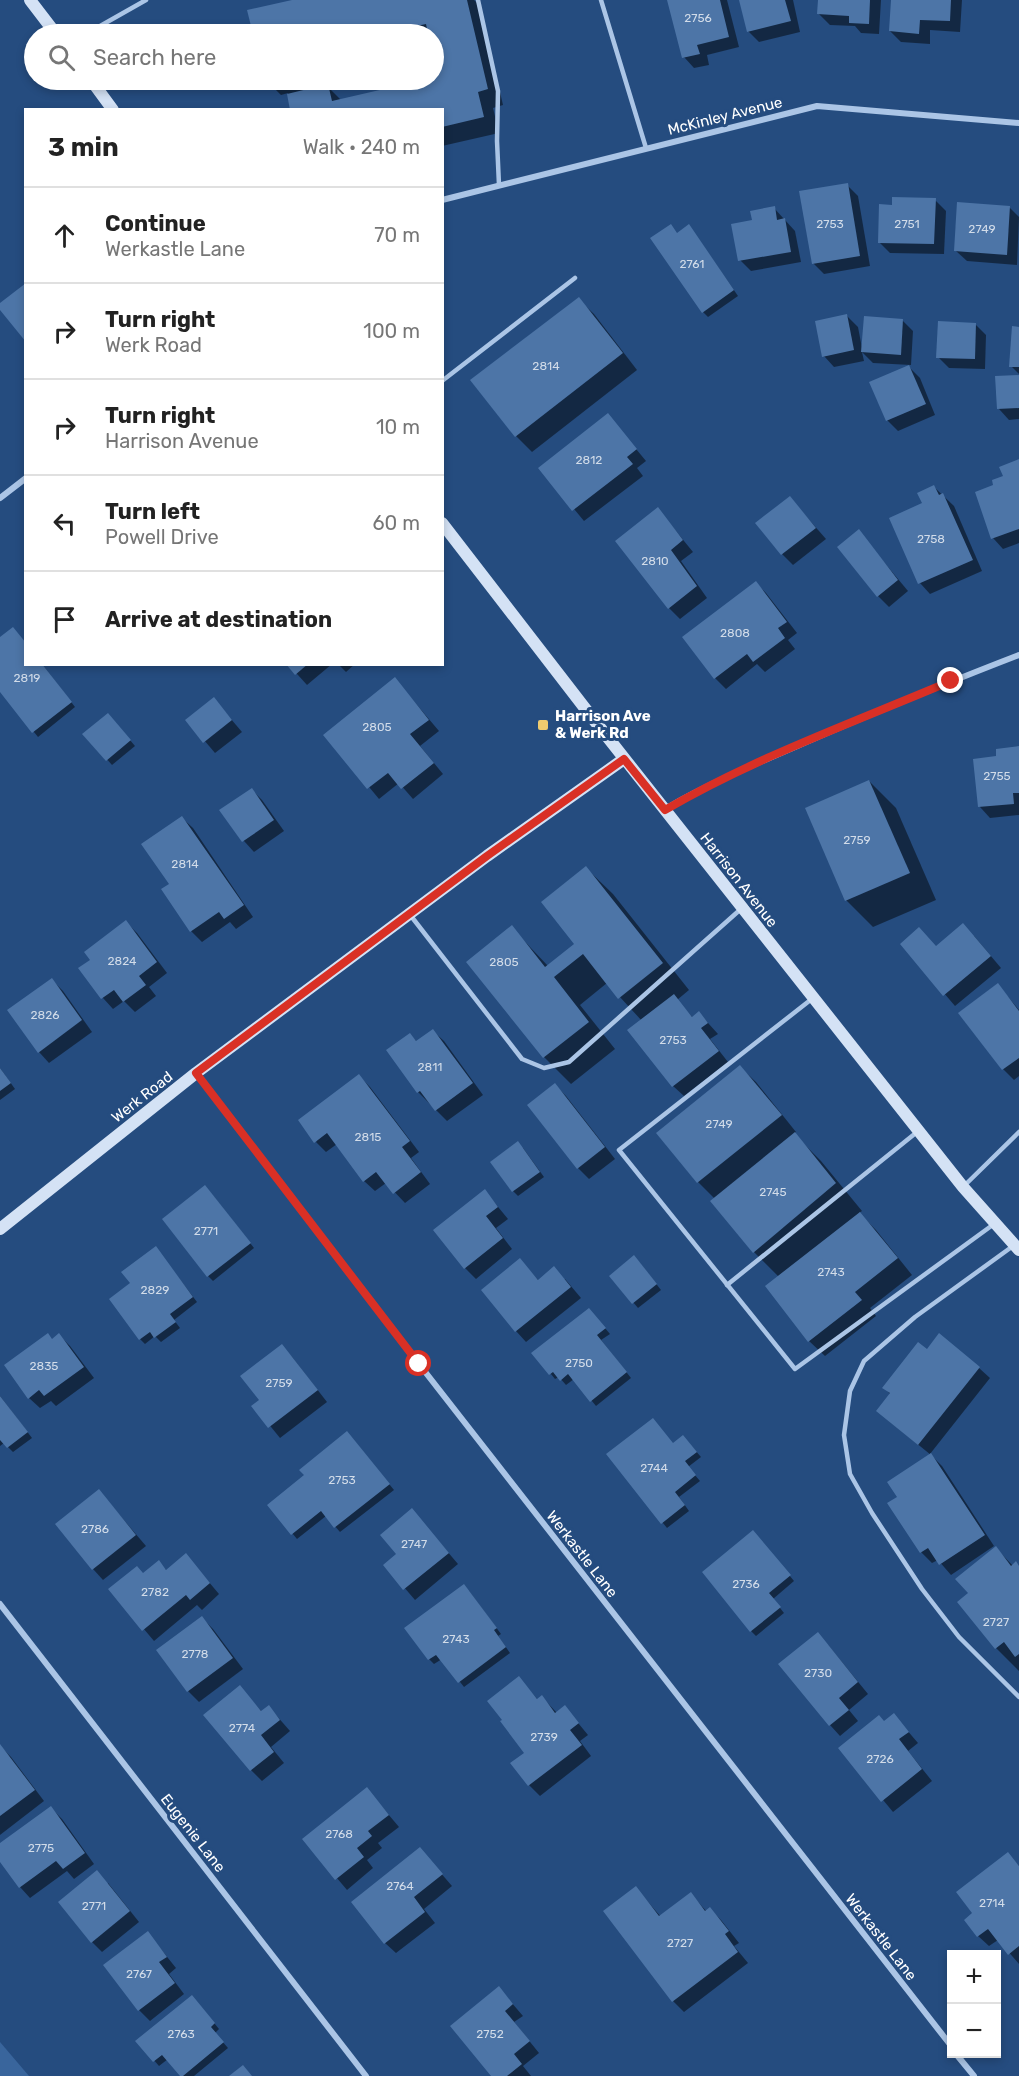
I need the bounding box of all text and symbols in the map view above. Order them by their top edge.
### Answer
house number: 2756 [684,11,712,25]
search box [24,24,444,90]
icon: search [45,41,78,74]
text: Search here [93,44,216,71]
street label: McKinley Avenue [666,93,784,139]
text: 3 min [48,132,119,163]
text: Walk · 240 m [303,135,420,159]
text: Continue [105,210,206,237]
house number: 2753 [816,217,844,231]
house number: 2751 [894,217,920,231]
icon: ahead [48,219,81,252]
house number: 2749 [968,222,996,236]
text: 70 m [374,223,420,247]
text: Werkastle Lane [105,237,245,261]
house number: 2761 [680,257,704,271]
text: Turn right [105,306,215,333]
icon: right [48,315,81,348]
text: 100 m [363,319,420,343]
text: Werk Road [105,333,202,357]
house number: 2814 [532,359,560,373]
text: Turn right [105,402,215,429]
icon: right [48,411,81,444]
text: 10 m [376,415,420,439]
text: Harrison Avenue [105,429,259,453]
house number: 2812 [576,453,602,467]
text: Turn left [105,498,200,525]
icon: left [48,507,81,540]
text: 60 m [373,511,420,535]
text: Powell Drive [105,525,219,549]
house number: 2758 [917,532,945,546]
house number: 2810 [641,554,669,568]
icon: arrive [48,603,81,636]
text: Arrive at destination [105,606,332,633]
house number: 2808 [720,626,750,640]
route end [937,667,963,693]
house number: 2819 [14,671,40,685]
place label: Harrison Ave & Werk Rd [555,707,651,742]
marker: Harrison Ave & Werk Rd [536,718,550,732]
house number: 2805 [362,720,392,734]
house number: 2755 [983,769,1011,783]
street label: Harrison Avenue [696,829,782,931]
house number: 2759 [843,833,871,847]
house number: 2814 [171,857,199,871]
house number: 2824 [107,954,137,968]
house number: 2805 [489,955,519,969]
house number: 2826 [31,1008,59,1022]
house number: 2753 [659,1033,687,1047]
house number: 2811 [418,1060,442,1074]
street label: Werk Road [108,1068,176,1126]
house number: 2749 [705,1117,733,1131]
house number: 2815 [355,1130,381,1144]
house number: 2745 [759,1185,787,1199]
house number: 2771 [194,1224,218,1238]
house number: 2743 [817,1265,845,1279]
house number: 2829 [141,1283,169,1297]
route start [405,1350,431,1376]
house number: 2750 [565,1356,593,1370]
house number: 2835 [29,1359,59,1373]
house number: 2759 [265,1376,293,1390]
house number: 2744 [640,1461,668,1475]
house number: 2753 [328,1473,356,1487]
street label: Werkastle Lane [543,1507,621,1601]
house number: 2786 [81,1522,109,1536]
house number: 2747 [401,1537,427,1551]
house number: 2736 [732,1577,760,1591]
house number: 2782 [141,1585,169,1599]
house number: 2727 [983,1615,1009,1629]
house number: 2743 [442,1632,470,1646]
house number: 2778 [182,1647,209,1661]
house number: 2730 [804,1666,832,1680]
house number: 2774 [229,1721,256,1735]
house number: 2739 [530,1730,558,1744]
house number: 2726 [866,1752,894,1766]
street label: Eugenie Lane [157,1790,229,1876]
house number: 2768 [325,1827,353,1841]
house number: 2775 [28,1841,54,1855]
house number: 2764 [386,1879,414,1893]
street label: Werkastle Lane [842,1890,920,1984]
house number: 2714 [979,1896,1005,1910]
house number: 2771 [82,1899,106,1913]
house number: 2727 [667,1936,693,1950]
map controls [947,1950,1001,2058]
button: + [947,1950,1001,2004]
house number: 2767 [126,1967,152,1981]
button: − [947,2004,1001,2058]
house number: 2763 [167,2027,195,2041]
house number: 2752 [476,2027,504,2041]

